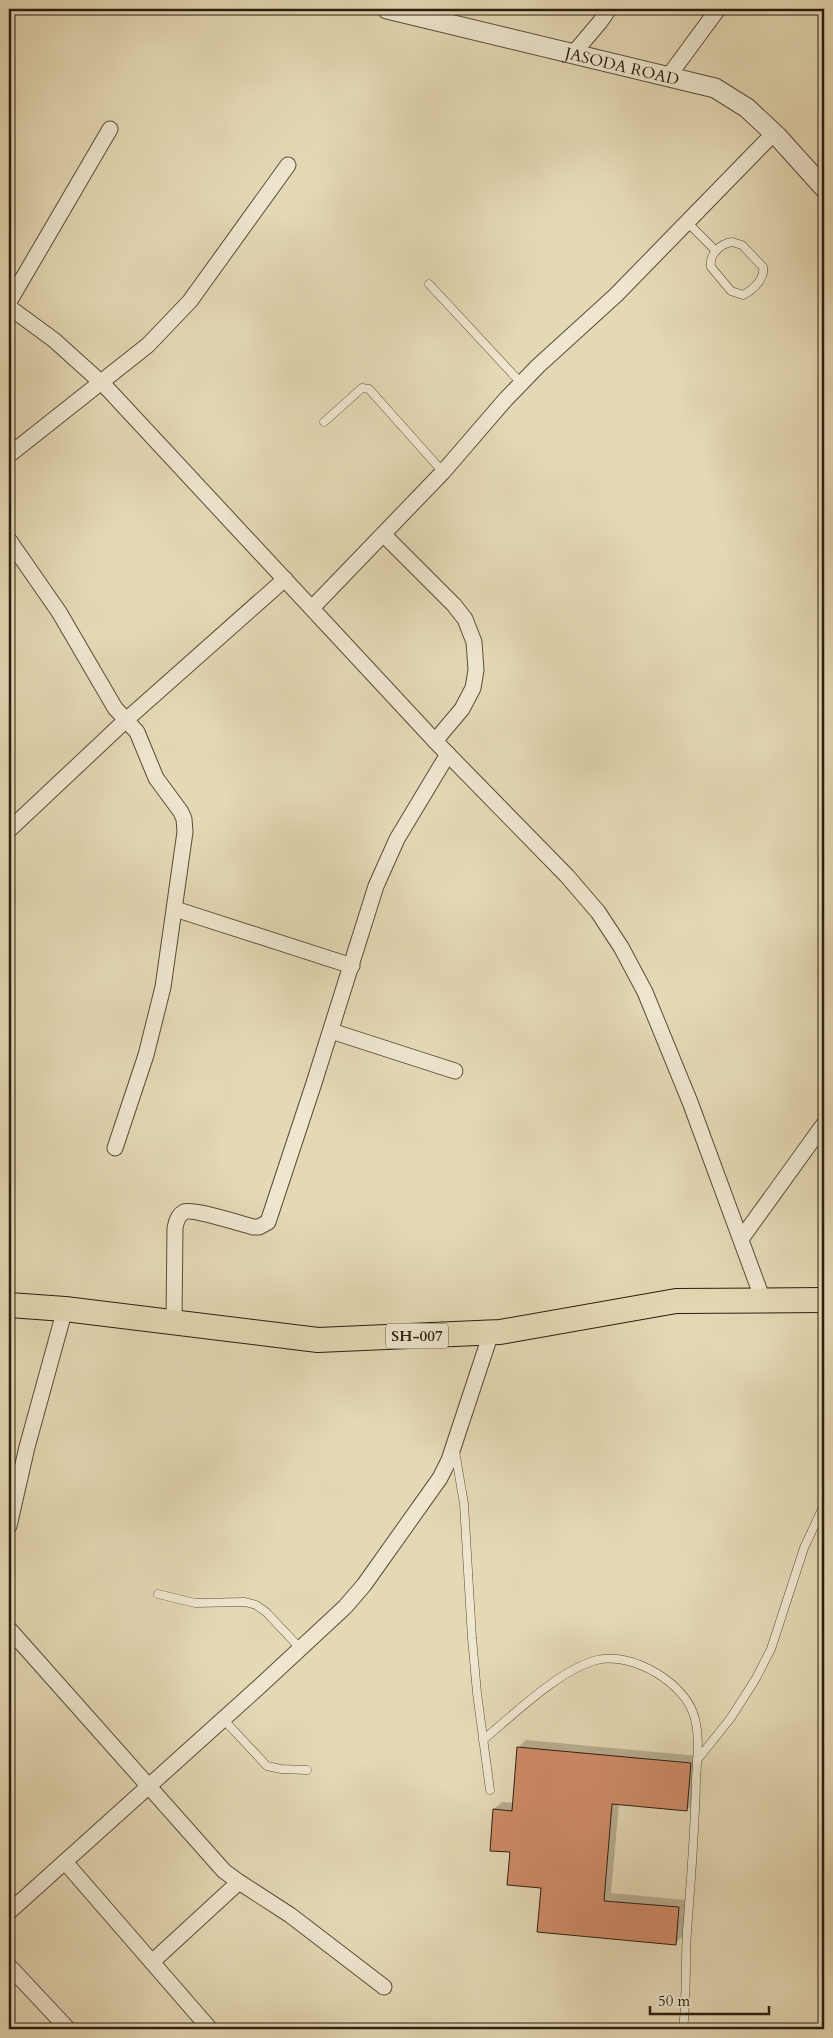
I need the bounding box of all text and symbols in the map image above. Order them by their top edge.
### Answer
street label: JASODA ROAD [561,42,681,91]
road number: SH-007 [386,1324,448,1348]
scale bar [650,1983,769,2015]
text: 50 m [658,1991,690,2011]

